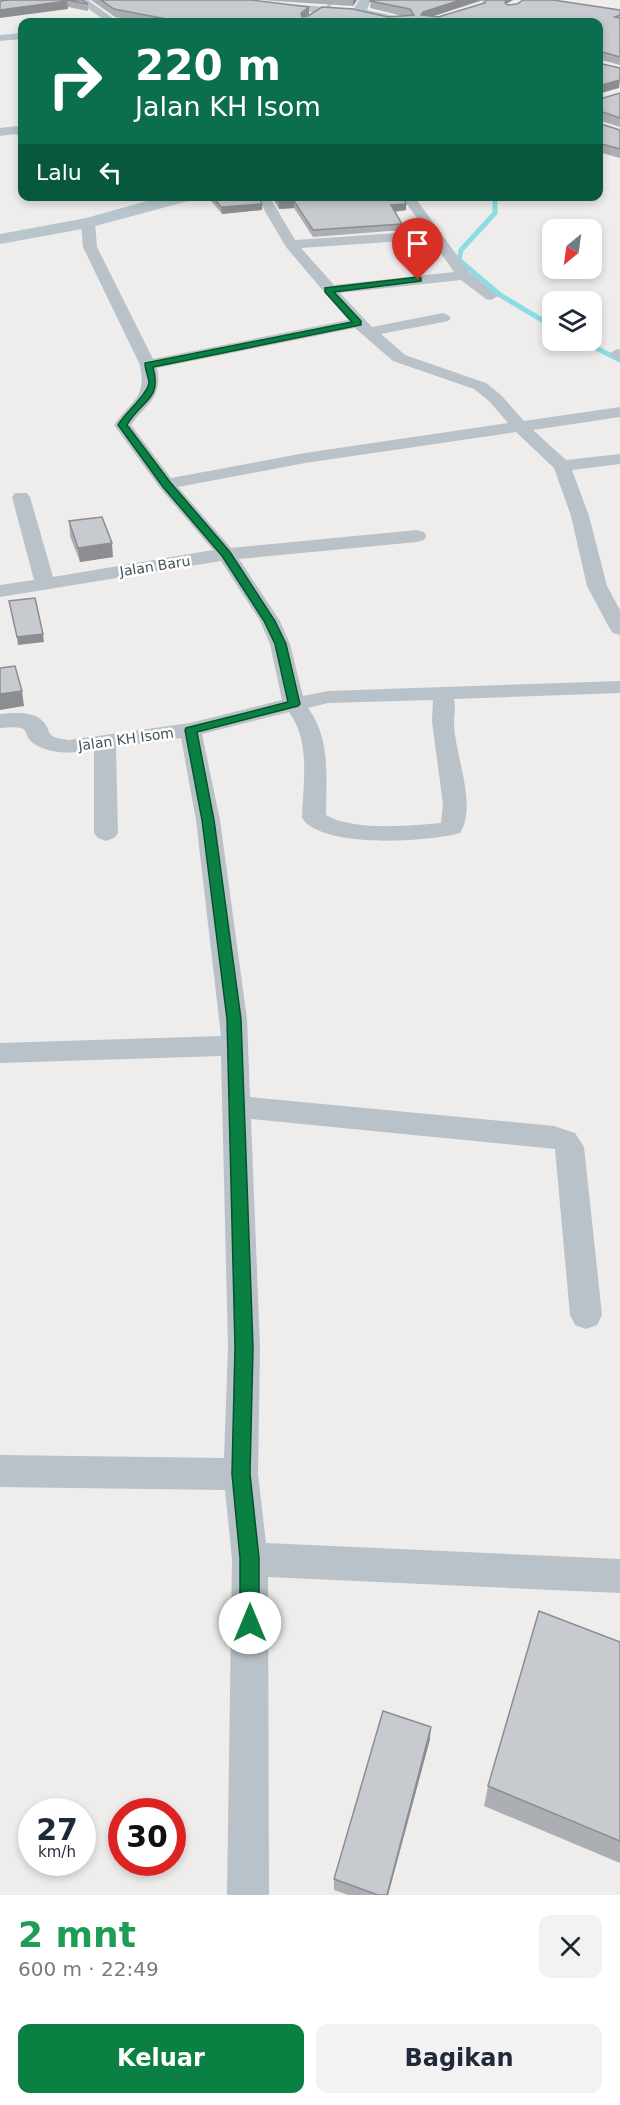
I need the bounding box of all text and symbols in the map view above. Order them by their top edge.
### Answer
text: 220 m [135,41,281,90]
icon: right [36,42,114,120]
text: Jalan KH Isom [135,91,321,122]
icon: left [94,156,127,189]
text: Lalu [36,160,82,185]
pin [392,218,443,280]
north arrow [542,219,602,279]
map controls [542,219,602,351]
icon: arrive [401,227,434,260]
button: layers [542,291,602,351]
street label: Jalan Baru [118,553,191,580]
street label: Jalan KH Isom [76,724,175,754]
position arrow [218,1591,282,1655]
speed limit sign: 30 [108,1798,186,1876]
text: 27 [36,1812,78,1847]
text: km/h [38,1843,76,1861]
text: 2 mnt [18,1914,136,1955]
button: close [539,1915,602,1978]
text: 600 m · 22:49 [18,1957,159,1981]
button: Keluar [18,2024,304,2093]
button: Bagikan [316,2024,602,2093]

